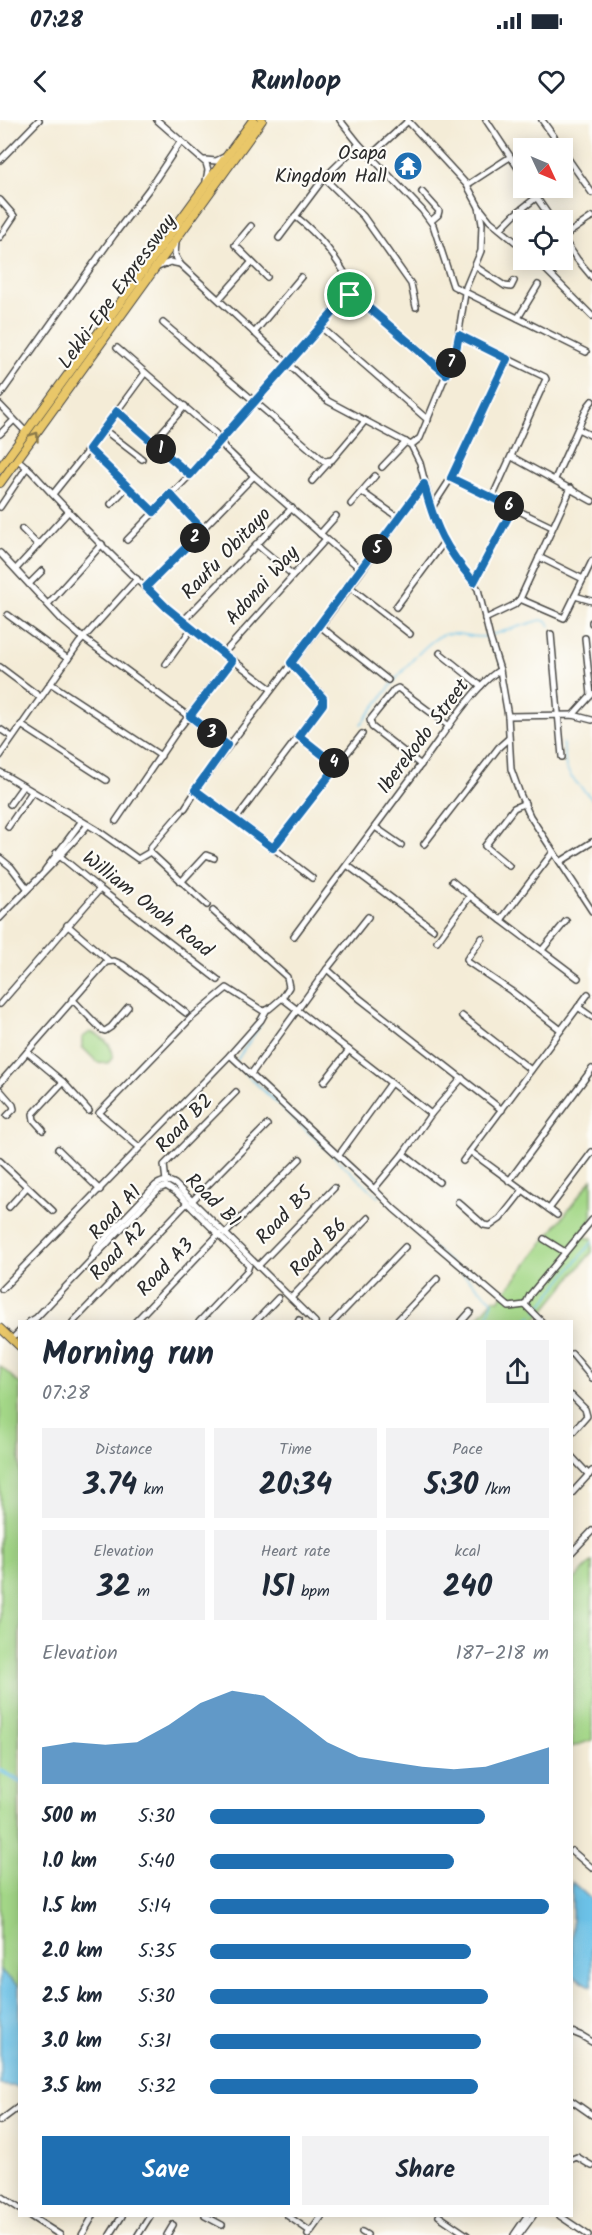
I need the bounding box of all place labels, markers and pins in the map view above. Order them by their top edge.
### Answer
place label: Osapa Kingdom Hall [275,138,387,193]
temple icon: Osapa Kingdom Hall [392,150,424,182]
pin [324,269,375,320]
pin: 7 [436,348,466,378]
pin: 1 [146,434,176,464]
pin: 6 [494,491,524,521]
pin: 2 [180,523,210,553]
pin: 5 [362,534,392,564]
pin: 3 [197,718,227,748]
pin: 4 [319,748,349,778]

